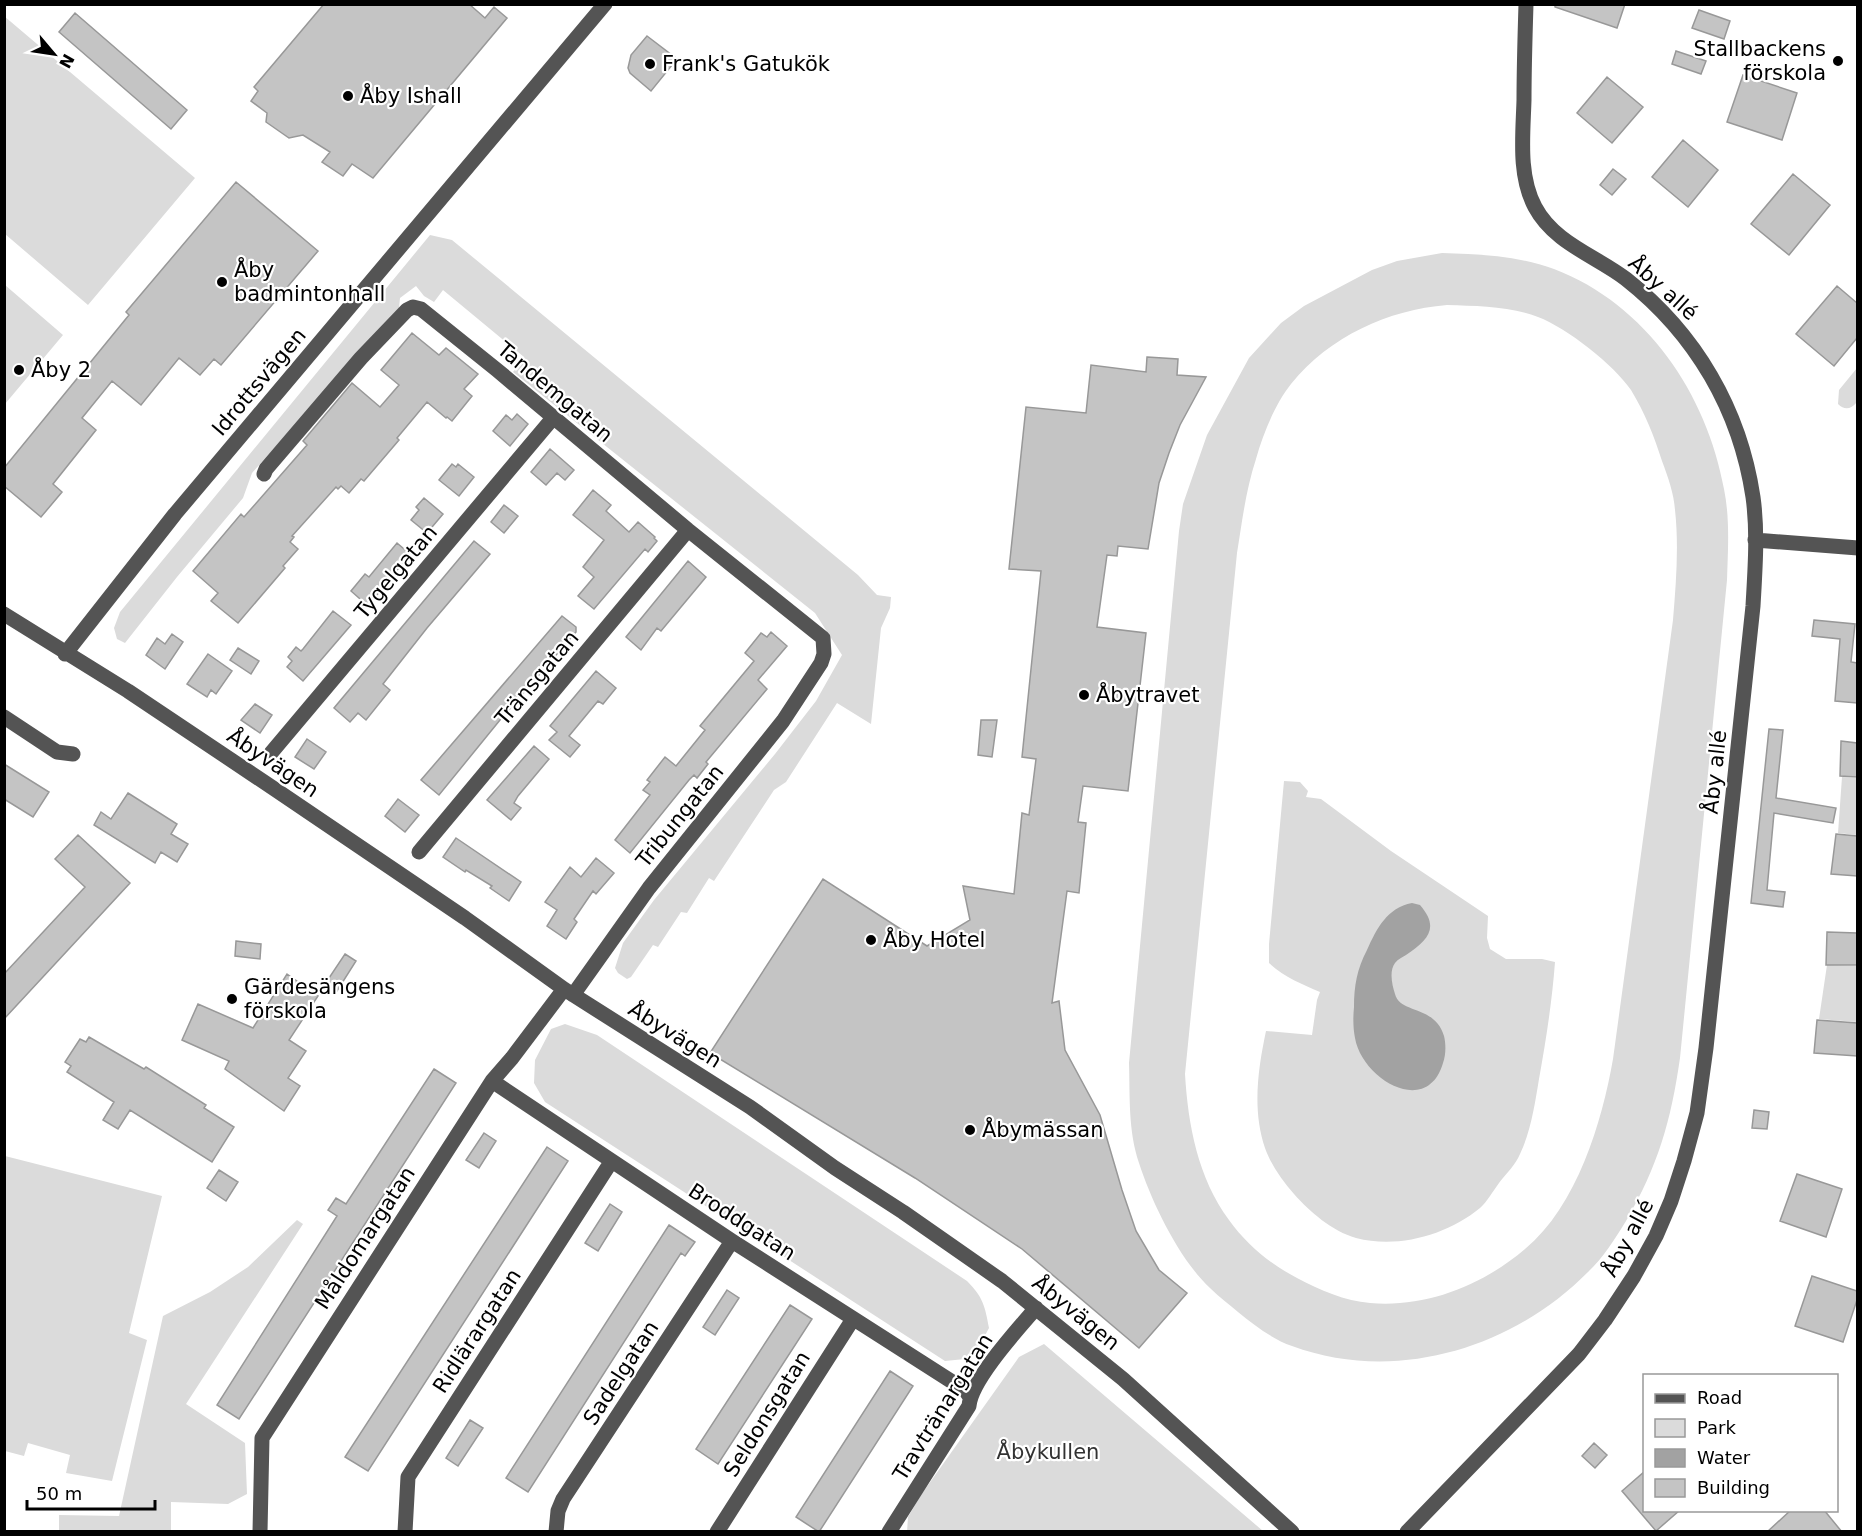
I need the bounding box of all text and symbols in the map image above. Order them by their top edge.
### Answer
north arrow [24,24,84,84]
place label: Stallbackens förskola [1694,37,1826,85]
text: N [55,51,78,71]
place label: Frank's Gatukök [662,52,831,76]
marker: Stallbackens förskola [1831,54,1845,68]
marker: Frank's Gatukök [643,57,657,71]
place label: Åby Ishall [360,82,462,108]
marker: Åby Ishall [341,89,355,103]
street label: Åby allé [1624,249,1704,325]
place label: Åby badmintonhall [234,256,385,306]
marker: Åby badmintonhall [215,275,229,289]
street label: Idrottsvägen [207,323,311,441]
street label: Tandemgatan [492,336,617,447]
place label: Åby 2 [31,356,91,382]
marker: Åby 2 [12,363,26,377]
street label: Tygelgatan [349,520,442,624]
street label: Tränsgatan [490,626,584,731]
place label: Åbytravet [1096,681,1199,707]
marker: Åbytravet [1077,688,1091,702]
street label: Åbyvägen [223,722,324,802]
street label: Åby allé [1697,729,1731,815]
street label: Tribungatan [631,760,729,873]
place label: Åby Hotel [883,926,985,952]
marker: Åby Hotel [864,933,878,947]
place label: Gärdesängens förskola [244,975,395,1023]
marker: Gärdesängens förskola [225,992,239,1006]
street label: Åbyvägen [624,995,727,1073]
place label: Åbymässan [982,1116,1104,1142]
marker: Åbymässan [963,1123,977,1137]
street label: Måldomargatan [309,1162,420,1314]
street label: Broddgatan [684,1179,800,1265]
street label: Åby allé [1596,1194,1658,1281]
street label: Ridlärargatan [428,1265,526,1397]
street label: Åbyvägen [1028,1269,1126,1355]
street label: Sadelgatan [579,1317,663,1429]
street label: Travtränargatan [888,1329,998,1486]
street label: Seldonsgatan [719,1347,815,1481]
legend [1643,1374,1838,1512]
text: Road [1697,1387,1742,1408]
text: Park [1697,1417,1736,1438]
park label: Åbykullen [997,1438,1099,1464]
text: Water [1697,1447,1751,1468]
scale bar [27,1473,154,1511]
text: Building [1697,1477,1770,1498]
text: 50 m [36,1483,82,1504]

